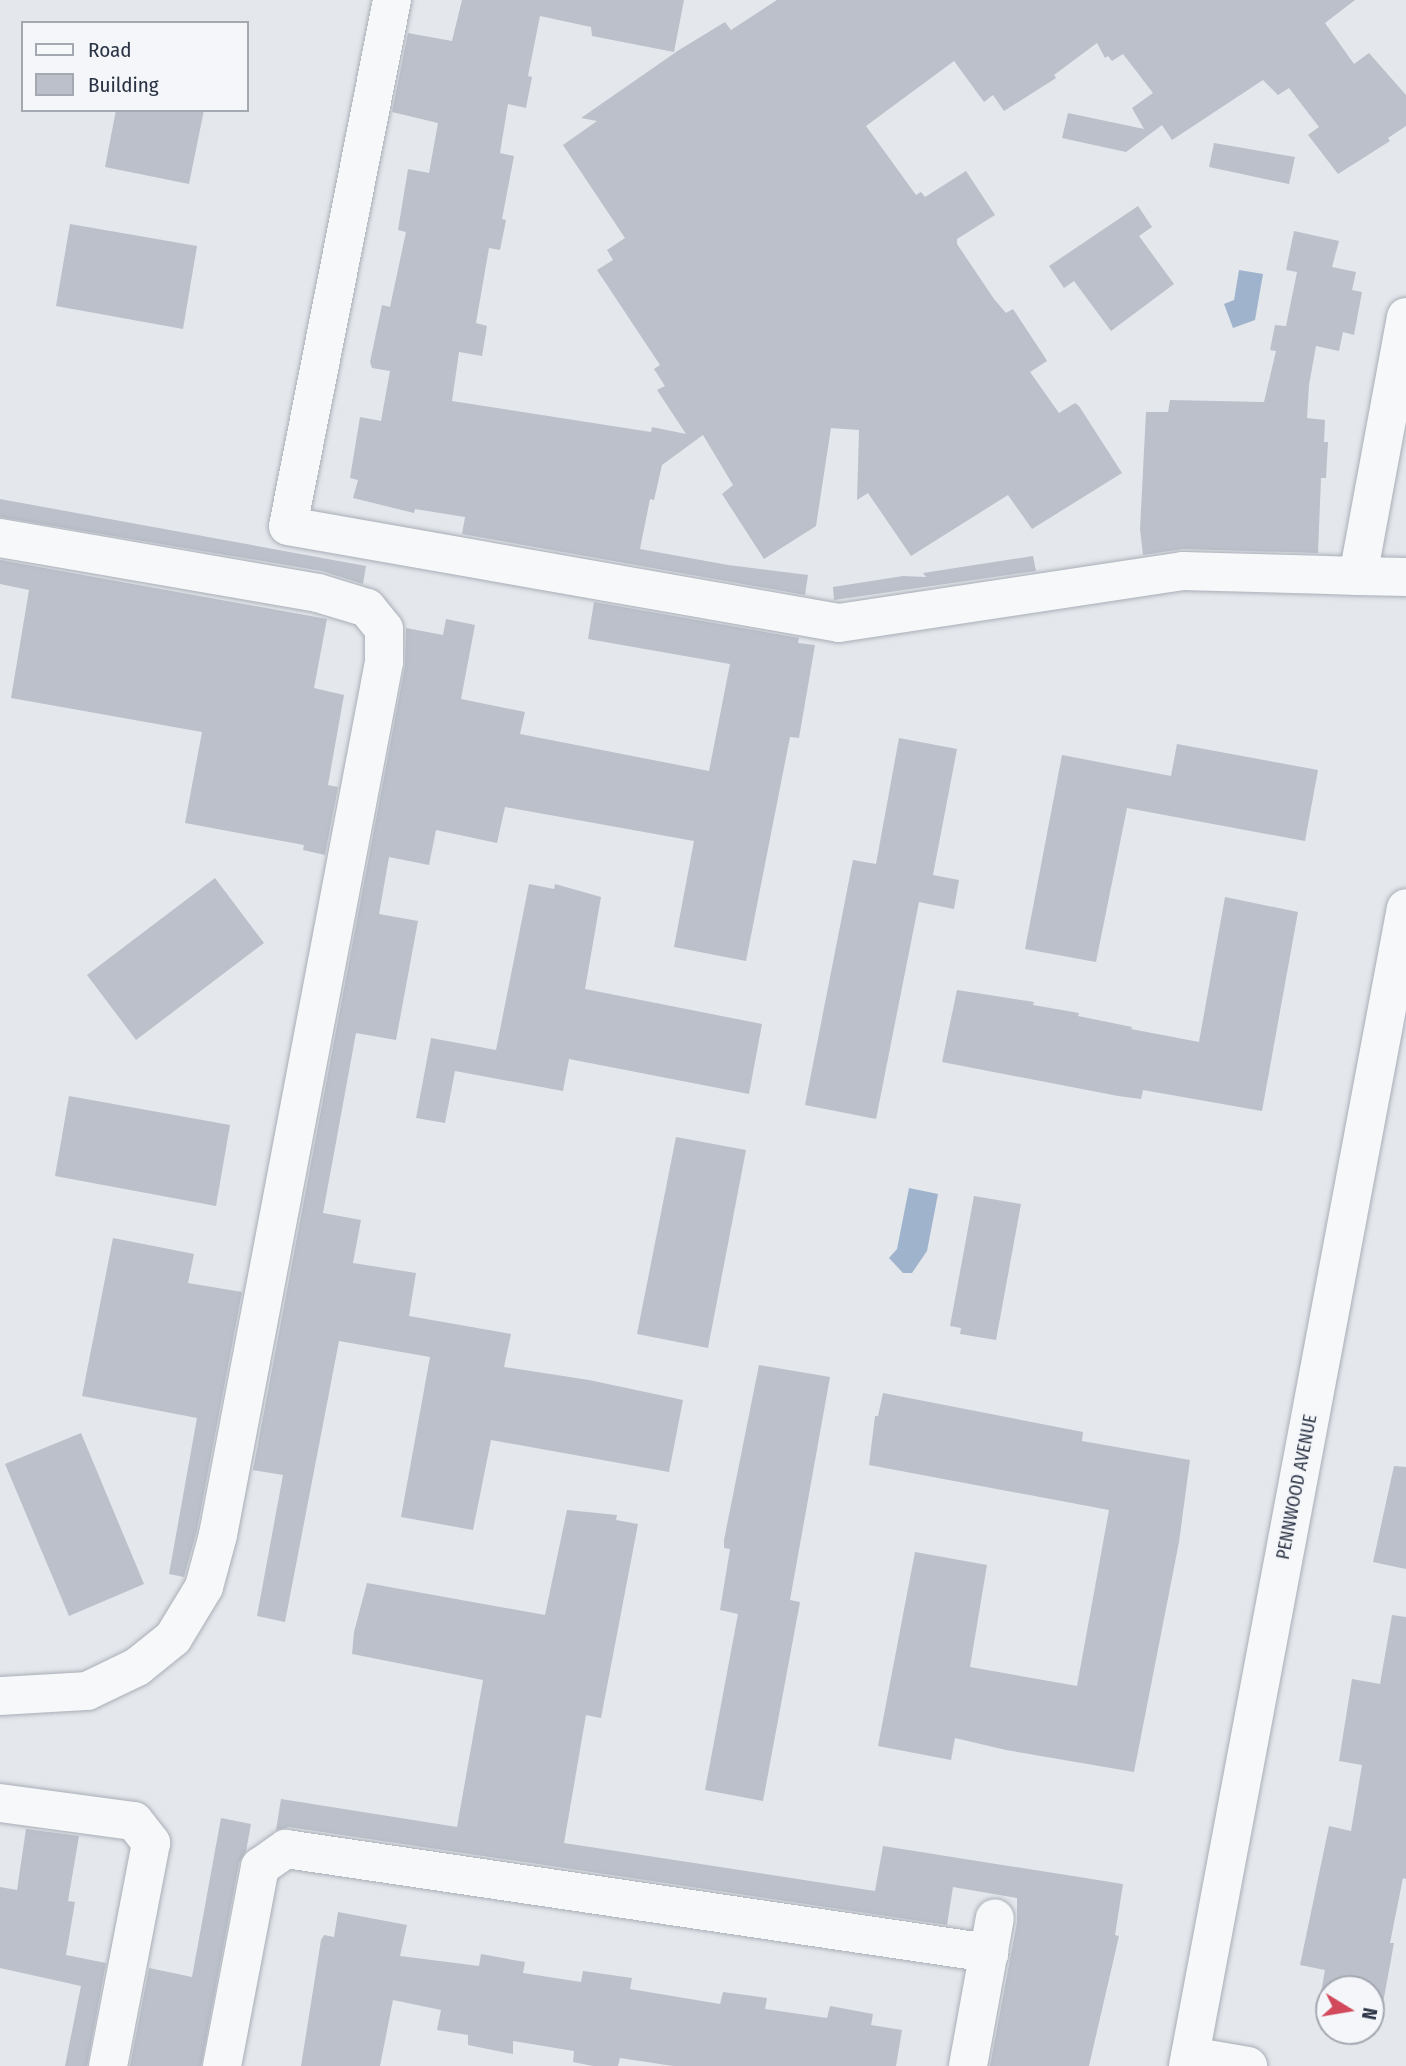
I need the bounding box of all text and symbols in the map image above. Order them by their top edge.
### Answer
legend [21,21,248,112]
text: Road [88,37,132,63]
text: Building [88,72,159,98]
street label: PENNWOOD AVENUE [1272,1413,1322,1561]
north arrow [1315,1975,1385,2045]
text: N [1357,2006,1382,2021]

